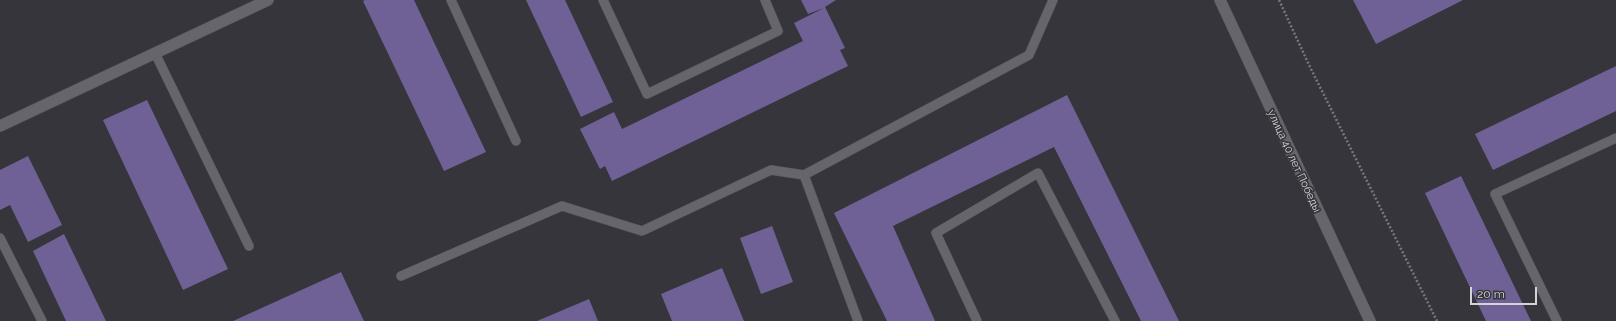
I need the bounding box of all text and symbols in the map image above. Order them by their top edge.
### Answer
street label: улица 40 лет Победы [1264,108,1324,214]
scale bar [1472,279,1539,305]
text: 20 m [1477,287,1505,301]

